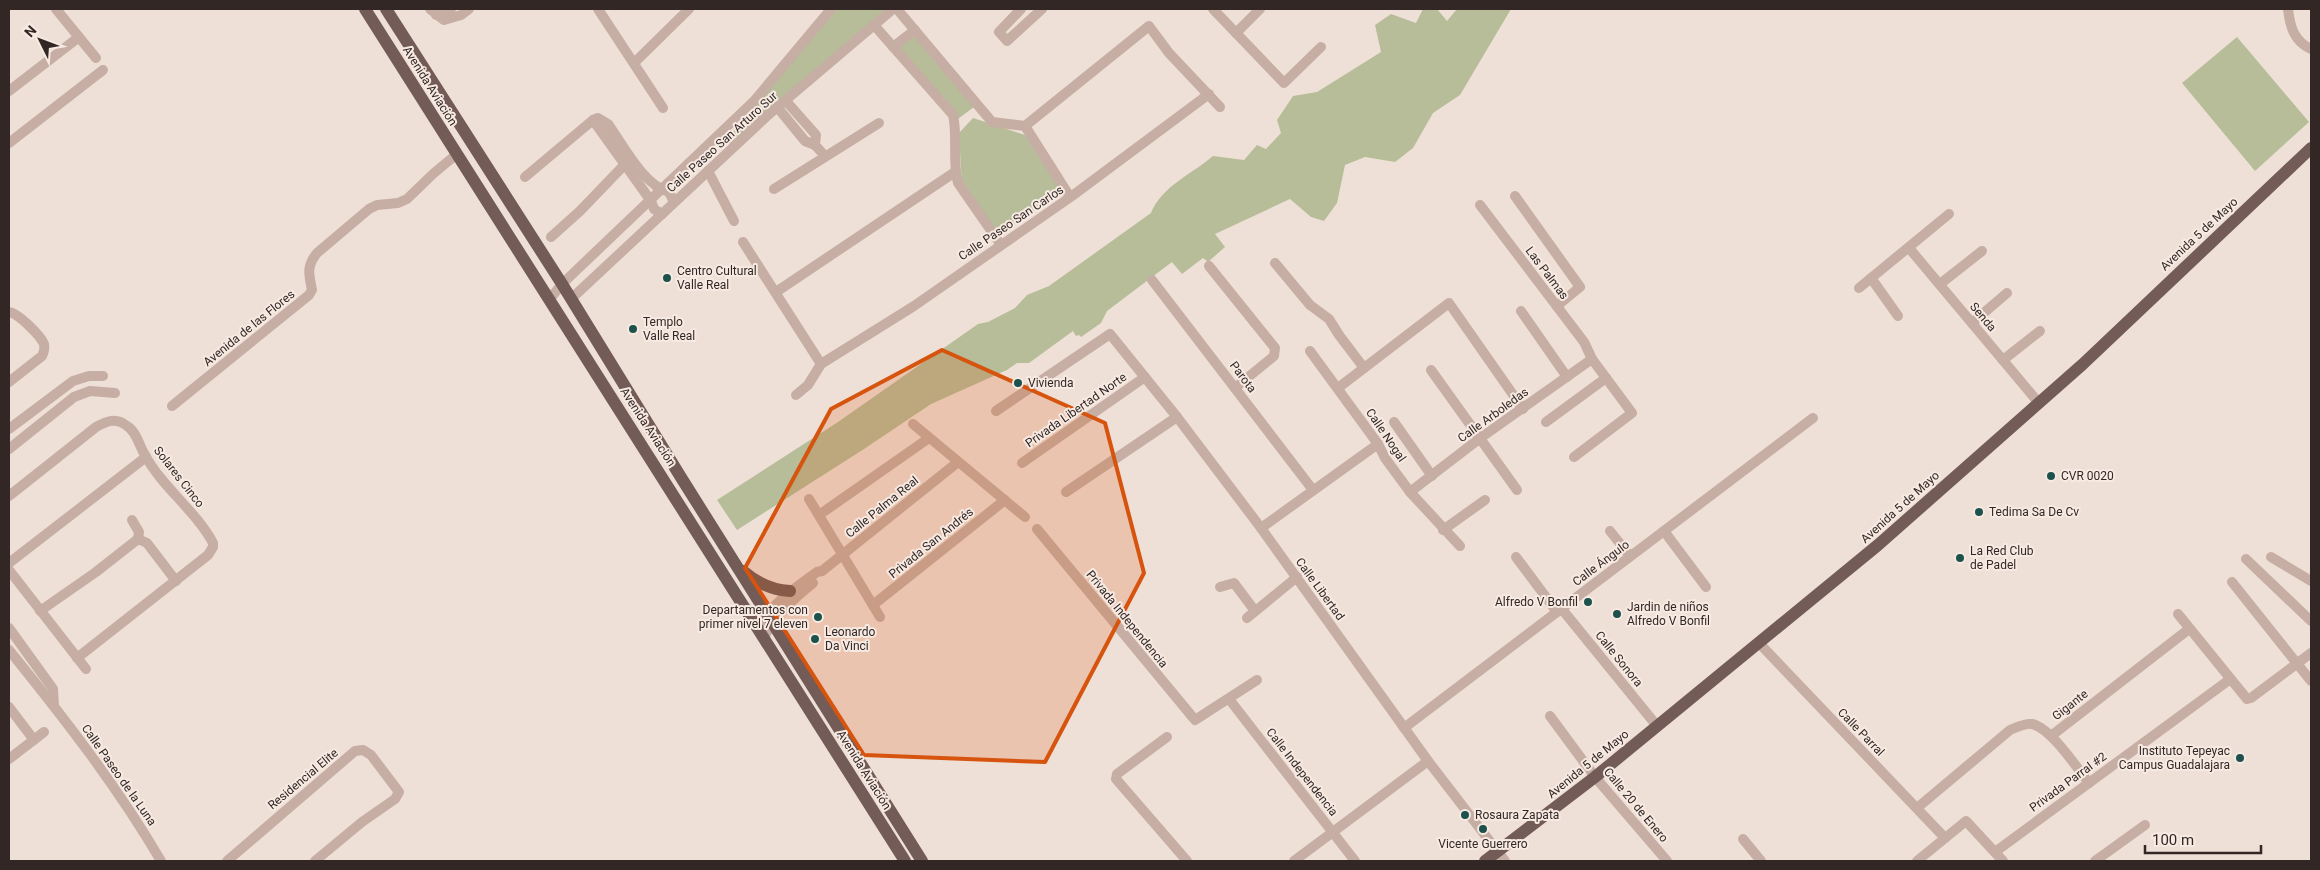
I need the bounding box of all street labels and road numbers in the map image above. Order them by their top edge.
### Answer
street label: Avenida Aviación [400,44,460,128]
street label: Calle Paseo San Arturo Sur [664,89,780,195]
street label: Calle Paseo San Carlos [956,183,1066,263]
street label: Avenida 5 de Mayo [2157,194,2241,273]
street label: Las Palmas [1523,244,1571,302]
street label: Avenida de las Flores [201,287,297,369]
street label: Senda [1967,300,1999,334]
street label: Parota [1227,359,1259,395]
street label: Privada Libertad Norte [1023,370,1129,450]
street label: Avenida Aviación [617,385,679,469]
street label: Calle Arboledas [1455,385,1531,445]
street label: Calle Nogal [1363,406,1409,464]
street label: Solares Cinco [151,444,207,510]
street label: Avenida 5 de Mayo [1858,468,1942,546]
street label: Calle Palma Real [843,473,921,541]
street label: Privada San Andrés [886,505,976,581]
street label: Calle Ángulo [1569,536,1632,589]
street label: Calle Libertad [1293,555,1347,623]
street label: Privada Independencia [1083,567,1171,671]
street label: Calle Sonora [1592,628,1646,690]
street label: Gigante [2049,687,2091,723]
street label: Calle Parral [1835,705,1887,759]
street label: Calle Paseo de la Luna [79,722,159,828]
street label: Calle Independencia [1263,725,1341,819]
street label: Avenida 5 de Mayo [1544,727,1632,801]
street label: Avenida Aviación [834,728,894,812]
street label: Residencial Elite [265,746,341,812]
street label: Privada Parral #2 [2027,749,2109,815]
street label: Calle 20 de Enero [1601,765,1671,845]

